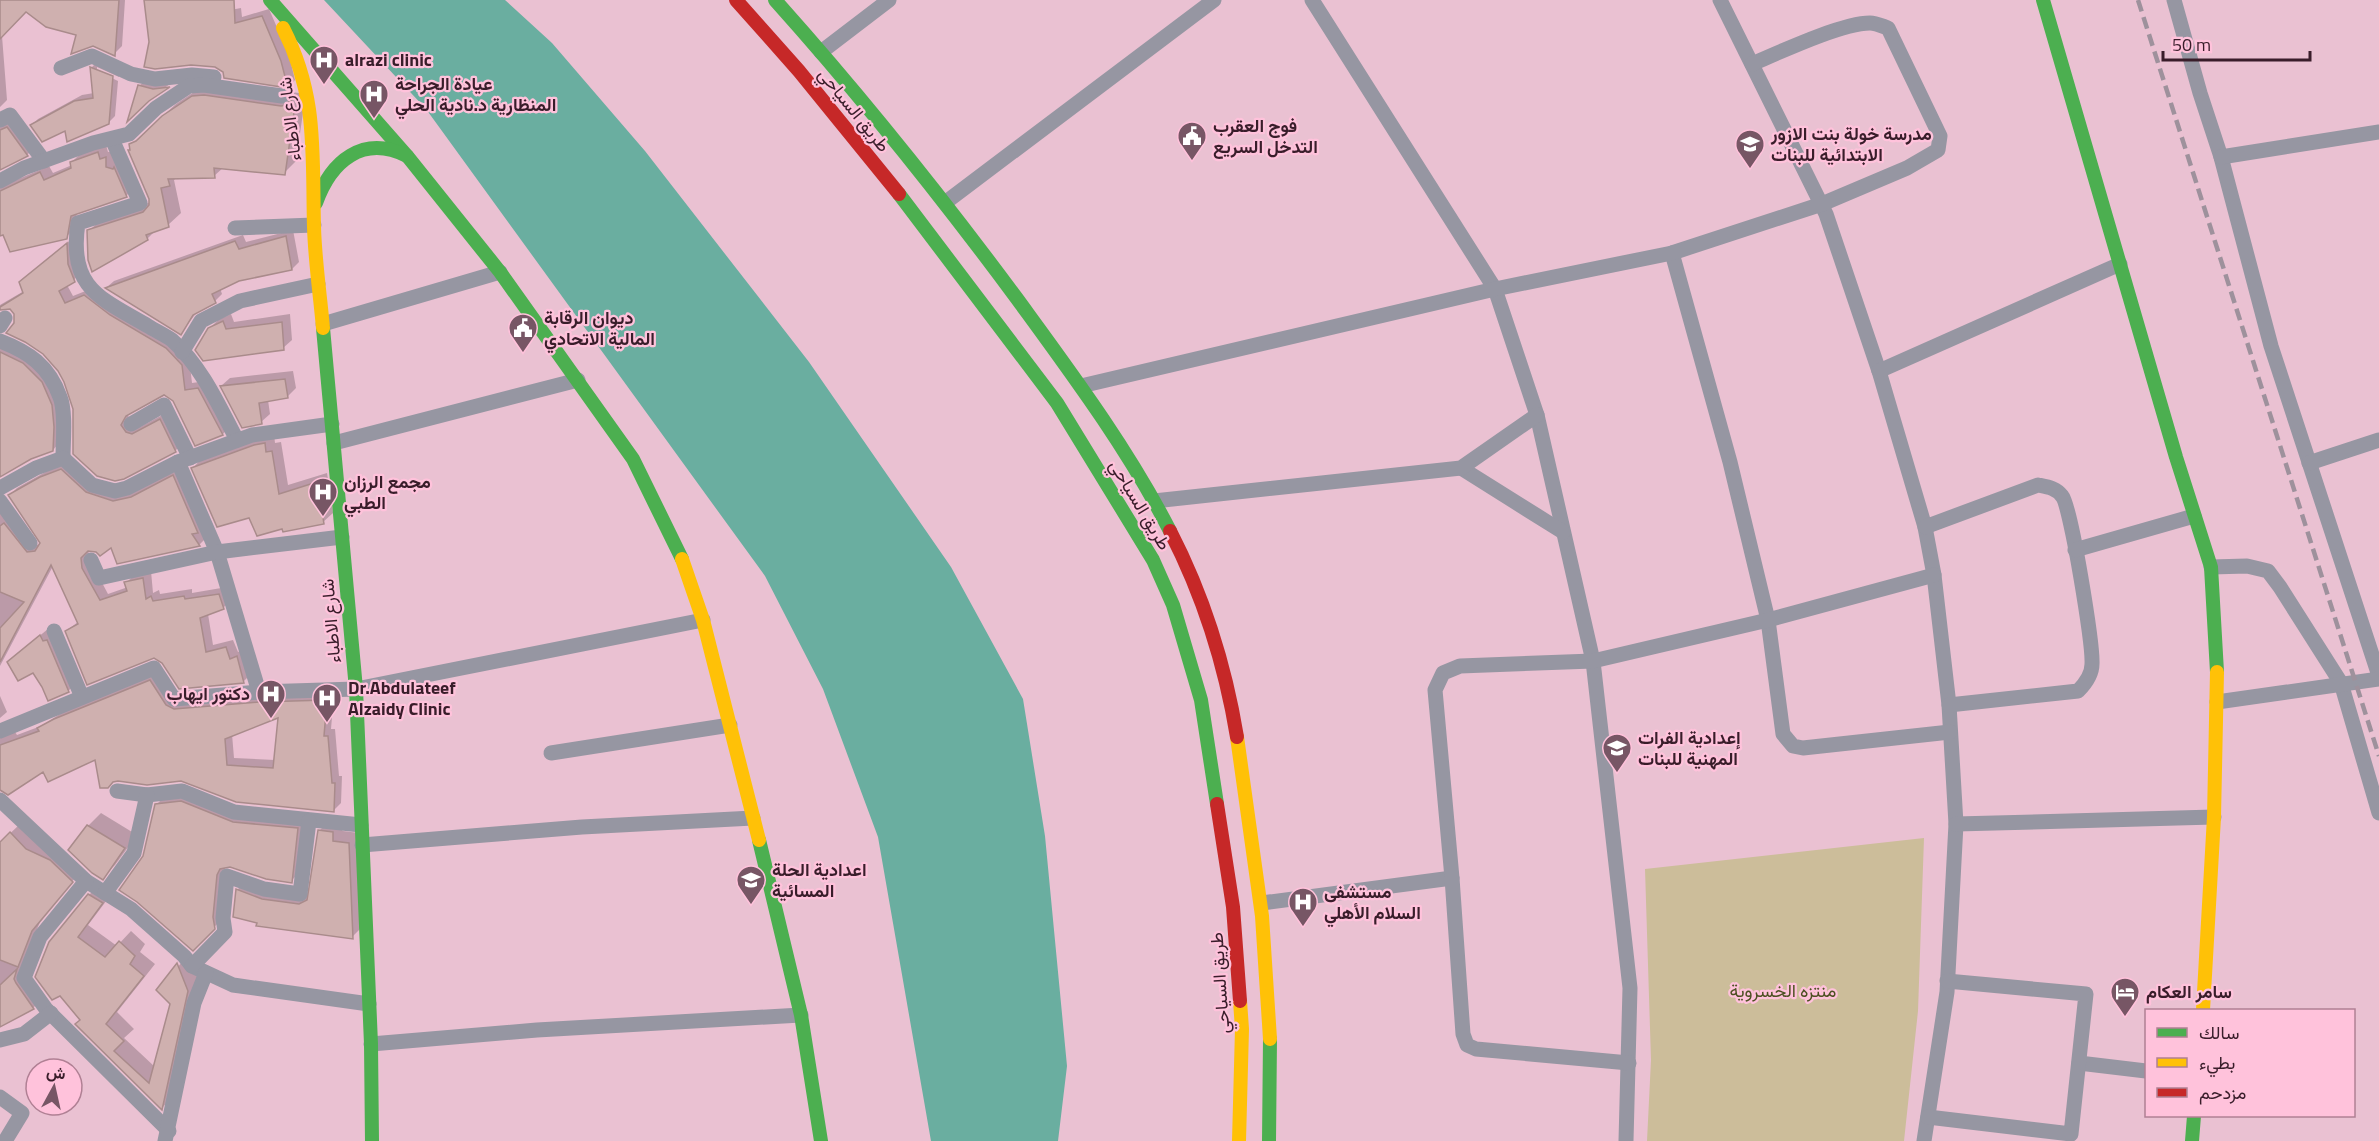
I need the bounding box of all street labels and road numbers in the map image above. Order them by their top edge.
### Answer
street label: طريق السياحي [810,62,897,159]
street label: شارع الاطباء [271,75,308,163]
street label: طريق السياحي [1101,454,1178,556]
street label: شارع الاطباء [313,578,348,664]
street label: طريق السياحي [1202,931,1239,1035]

